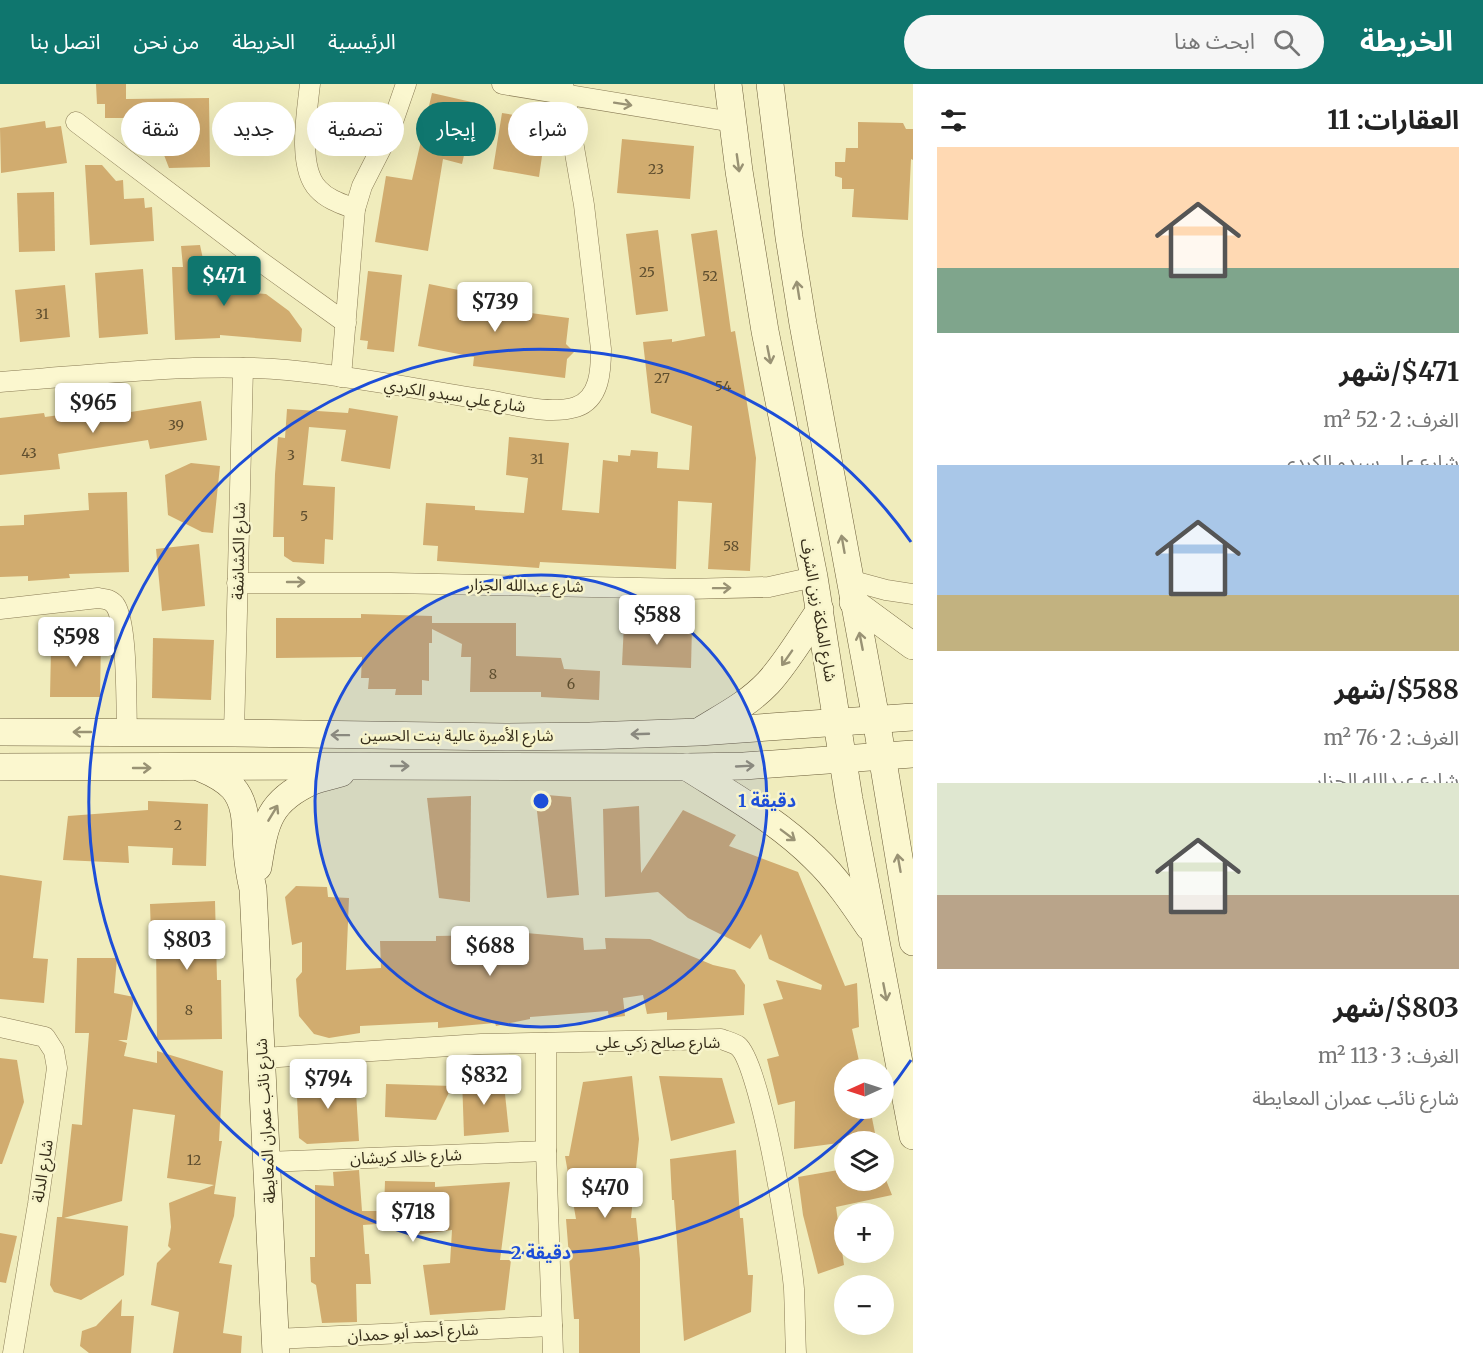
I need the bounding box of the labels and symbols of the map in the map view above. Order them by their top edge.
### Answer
one-way arrow [612,99,632,110]
one-way arrow [733,152,744,172]
house number: 23 [648,160,664,178]
pin: $471 [188,256,260,307]
house number: 25 [639,263,655,281]
house number: 52 [702,267,718,285]
one-way arrow [792,281,803,300]
pin: $739 [459,282,531,333]
house number: 31 [35,305,49,323]
one-way arrow [764,345,775,365]
house number: 27 [654,369,670,387]
street label: شارع علي سيدو الكردي [382,374,527,419]
house number: 54 [715,377,732,395]
pin: $965 [57,383,129,434]
house number: 39 [168,416,184,434]
house number: 43 [21,444,37,462]
house number: 3 [287,446,295,464]
house number: 31 [530,450,544,468]
street label: شارع الكشاشفة [227,502,252,600]
house number: 5 [300,507,308,525]
one-way arrow [837,535,848,554]
house number: 58 [723,537,739,555]
street label: شارع الملكة زين الشرف [794,537,841,684]
street label: شارع عبدالله الجزار [467,574,584,599]
one-way arrow [285,576,305,588]
one-way arrow [711,582,731,594]
pin: $588 [621,595,693,646]
pin: $598 [40,617,112,668]
one-way arrow [855,632,866,651]
one-way arrow [781,650,793,666]
house number: 8 [489,665,497,683]
house number: 6 [567,675,575,693]
street label: شارع الأميرة عالية بنت الحسين [360,725,554,748]
one-way arrow [73,727,93,738]
one-way arrow [631,728,651,739]
one-way arrow [331,729,351,740]
one-way arrow [390,760,410,772]
one-way arrow [735,760,755,771]
one-way arrow [132,762,152,774]
text: 1 دقيقة [738,789,796,812]
centre of rings [531,791,551,811]
one-way arrow [267,805,279,822]
house number: 2 [174,816,182,834]
one-way arrow [780,828,796,841]
one-way arrow [893,854,904,874]
pin: $803 [151,920,223,971]
pin: $688 [454,926,526,977]
one-way arrow [880,982,891,1001]
house number: 8 [185,1001,193,1019]
street label: شارع صالح زكي علي [596,1032,720,1055]
street label: شارع نائب عمران المعايطة [251,1038,282,1204]
pin: $832 [448,1055,520,1106]
pin: $794 [292,1059,364,1110]
north arrow [834,1059,894,1119]
street label: شارع الدلة [27,1138,60,1204]
street label: شارع خالد كريشان [350,1144,462,1171]
house number: 12 [187,1151,201,1169]
pin: $470 [569,1168,641,1219]
pin: $718 [377,1192,449,1243]
text: 2 دقيقة [511,1241,571,1264]
street label: شارع أحمد أبو حمدان [347,1319,479,1348]

